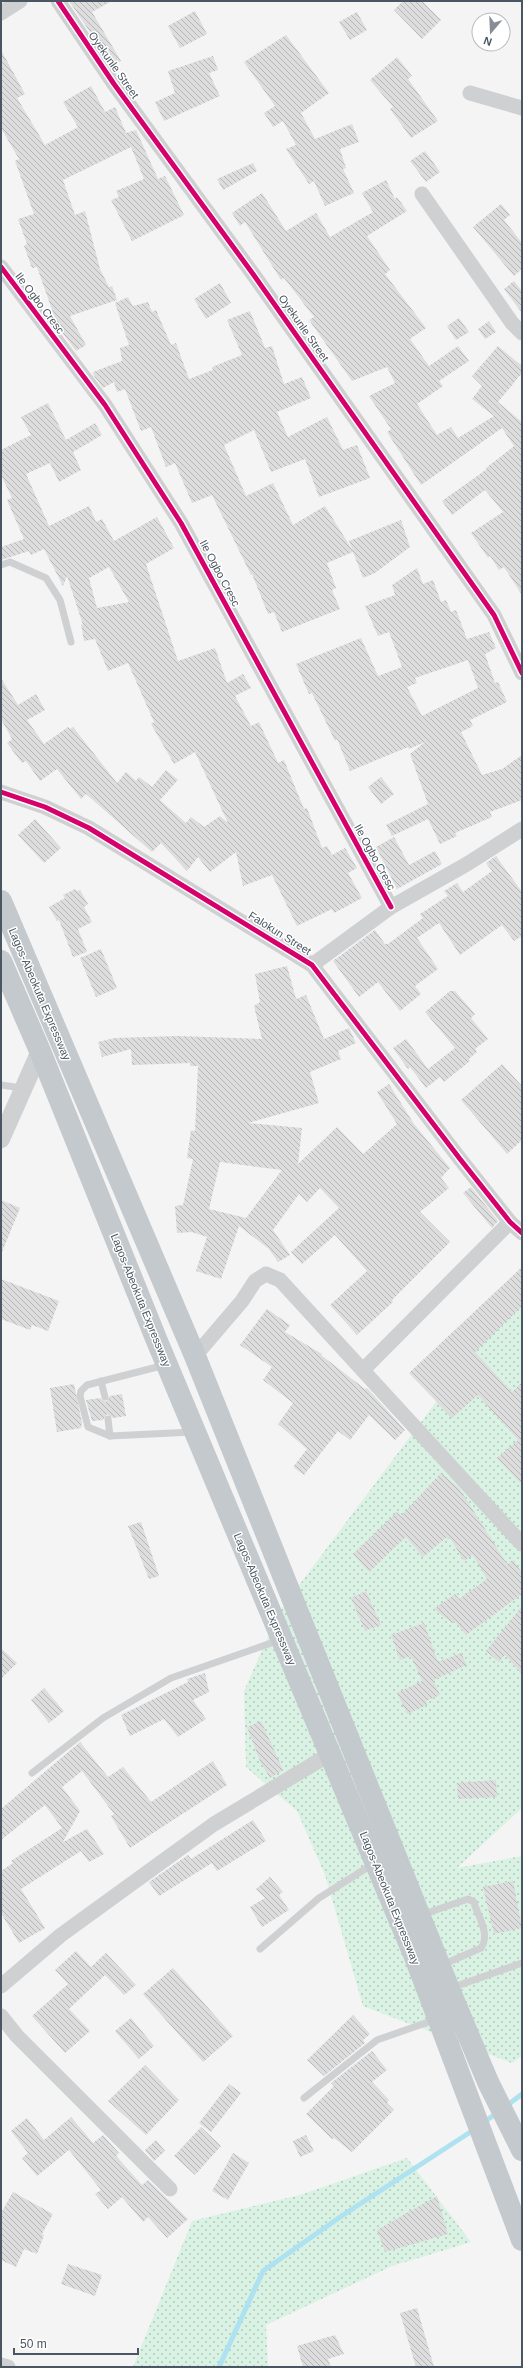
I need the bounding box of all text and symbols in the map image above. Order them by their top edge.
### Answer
north arrow [471,12,511,52]
street label: Oyekunle Street [86,29,142,101]
text: N [482,34,493,48]
street label: Ile Ogbo Cresc [13,270,67,336]
street label: Oyekunle Street [276,292,332,364]
street label: Ile Ogbo Cresc [197,538,243,609]
street label: Ile Ogbo Cresc [352,822,398,892]
street label: Falokun Street [246,909,314,957]
street label: Lagos-Abeokuta Expressway [7,926,74,1062]
street label: Lagos-Abeokuta Expressway [109,1232,173,1369]
street label: Lagos-Abeokuta Expressway [232,1531,299,1667]
street label: Lagos-Abeokuta Expressway [358,1830,422,1967]
scale bar [14,2330,138,2356]
text: 50 m [20,2337,47,2351]

